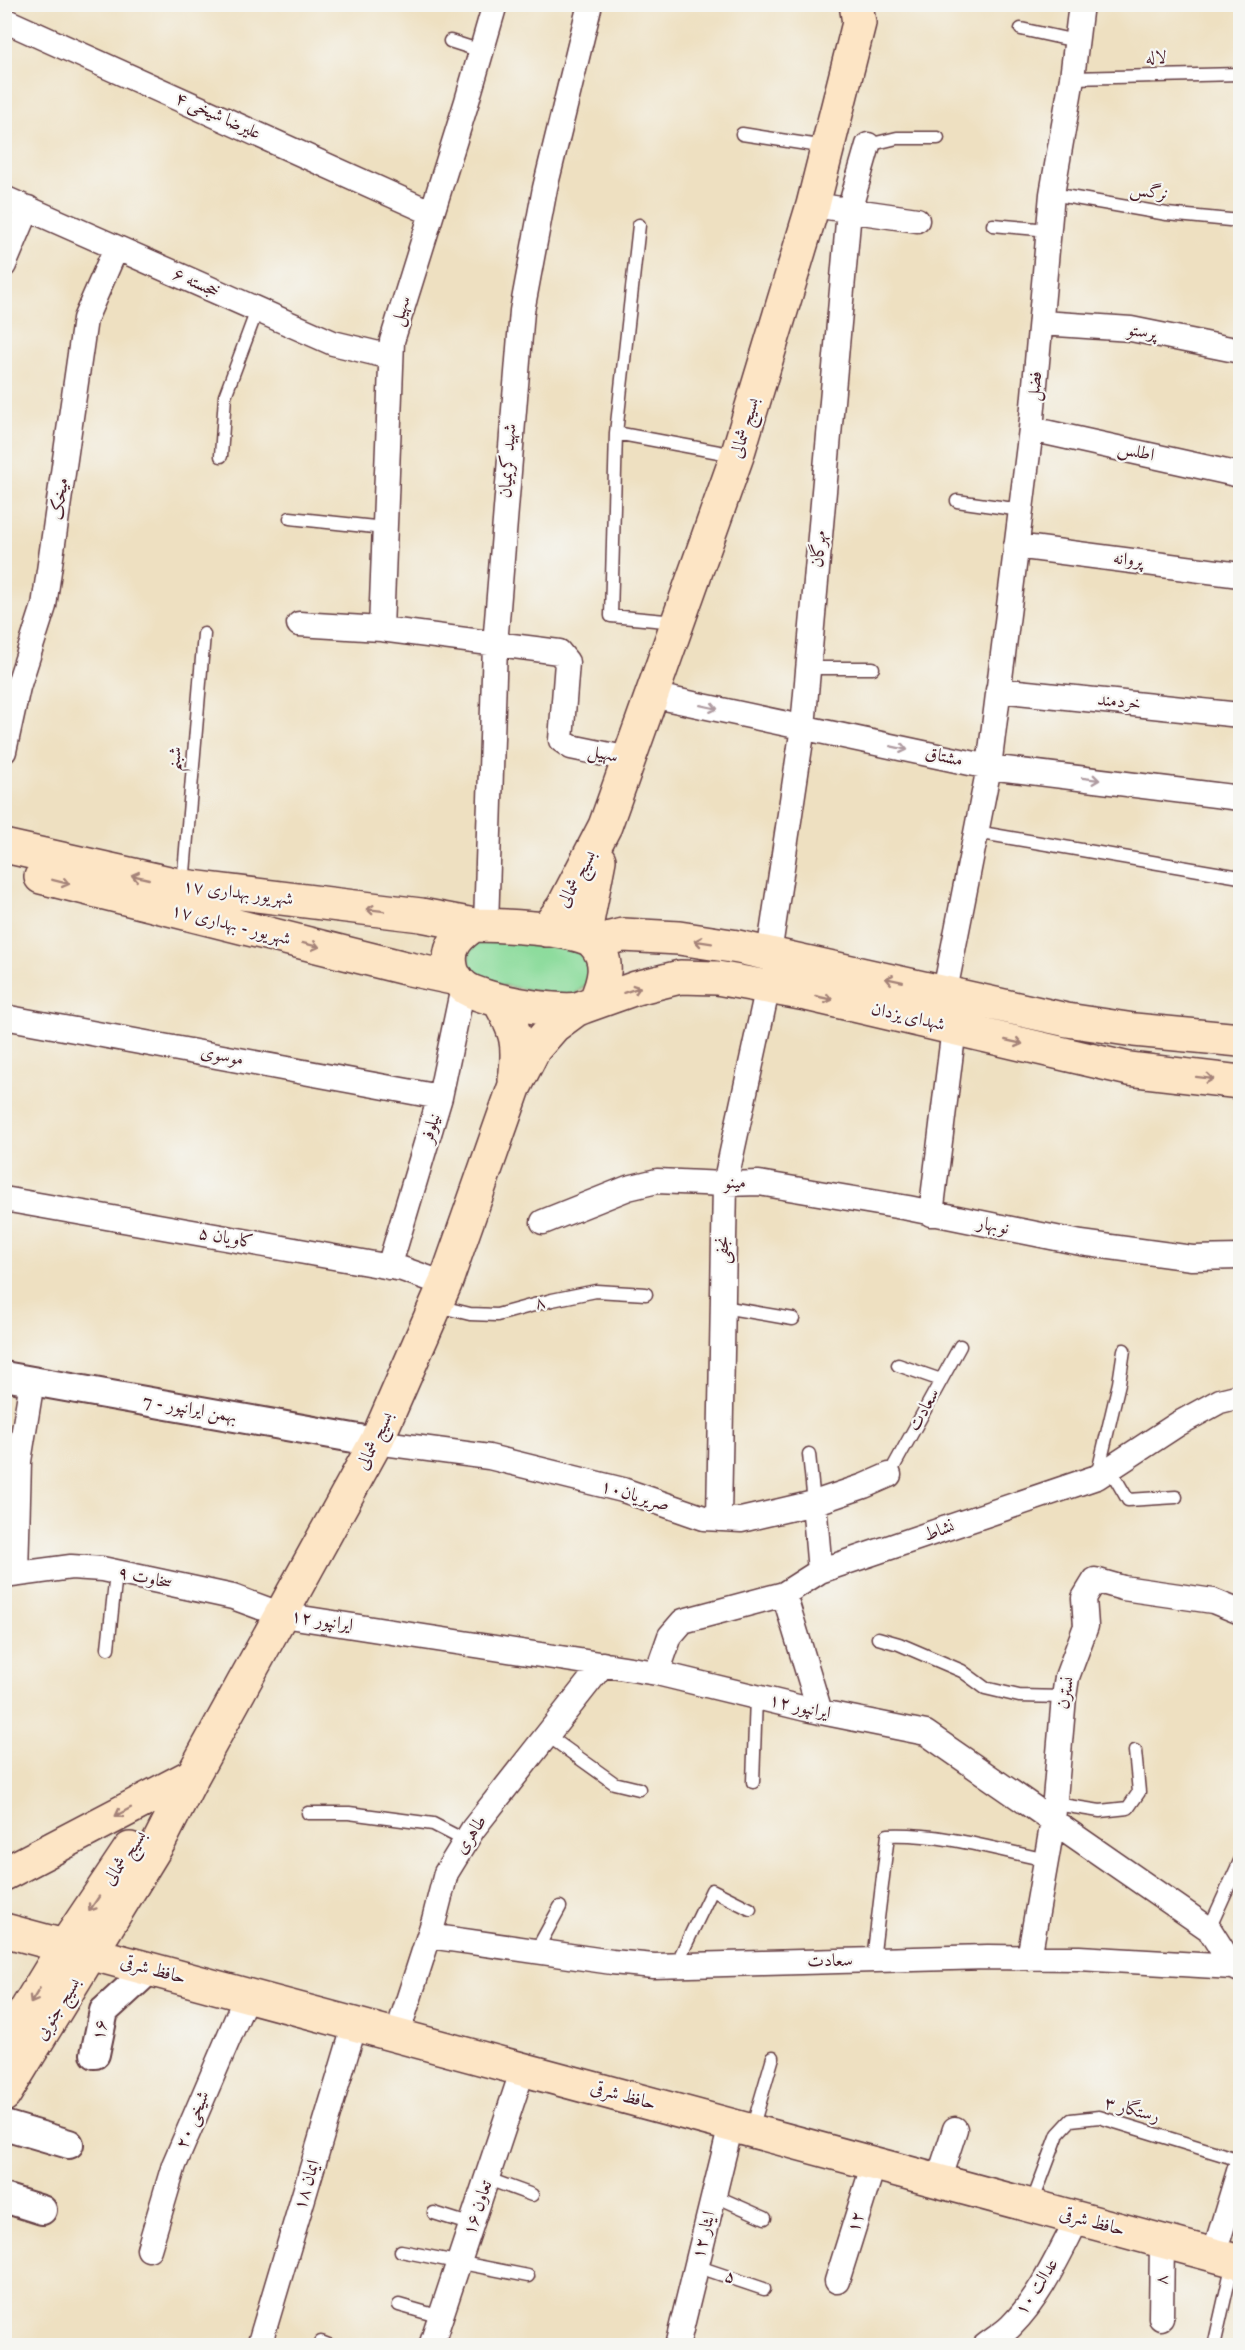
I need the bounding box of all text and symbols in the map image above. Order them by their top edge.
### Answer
street label: لاله [1145,47,1167,69]
street label: علیرضا شیخی ۴ [172,87,264,145]
street label: نرگس [1128,178,1170,206]
street label: خجسته ۶ [169,263,223,303]
street label: سهیل [386,293,417,329]
street label: پرستو [1124,319,1160,345]
street label: فضل [1022,370,1048,402]
street label: بسیج شمالی [725,395,768,462]
street label: شهید کریمیان [494,423,522,499]
street label: اطلس [1116,437,1157,467]
street label: میخک [46,476,74,522]
street label: مهرگان [805,529,832,569]
street label: پروانه [1112,547,1146,573]
street label: خردمند [1096,689,1142,715]
one-way arrow [698,702,718,713]
street label: سهیل [586,740,620,769]
street label: مشتاق [923,742,965,772]
one-way arrow [889,743,909,754]
street label: شبنم [163,746,193,773]
one-way arrow [1081,774,1101,785]
street label: بسیج شمالی [552,846,605,913]
one-way arrow [131,871,150,882]
street label: ۱۷ شهریور بهداری [181,875,295,911]
one-way arrow [51,877,70,889]
street label: ۱۷ شهریور - بهداری [169,900,293,950]
one-way arrow [365,904,385,915]
one-way arrow [693,936,713,947]
one-way arrow [302,940,321,951]
one-way arrow [884,974,903,986]
one-way arrow [622,984,641,995]
one-way arrow [814,992,833,1004]
street label: شهدای یزدان [869,998,947,1036]
one-way arrow [1003,1037,1023,1048]
street label: موسوی [199,1041,245,1071]
one-way arrow [1195,1072,1215,1083]
street label: نیلوفر [416,1111,446,1147]
street label: مینو [722,1172,746,1194]
street label: نوبهار [973,1212,1011,1240]
street label: کاویان ۵ [197,1222,255,1254]
street label: نجفی [712,1236,735,1264]
street label: ۸ [532,1291,548,1315]
street label: سعادت [903,1385,945,1435]
street label: بهمن ایرانپور - 7 [141,1390,239,1428]
street label: بسیج شمالی [351,1408,402,1476]
street label: صریریان۱۰ [598,1475,672,1517]
street label: نشاط [921,1516,957,1546]
street label: سخاوت ۹ [116,1562,174,1594]
street label: ایرانپور ۱۲ [289,1605,355,1637]
street label: نسترن [1052,1675,1080,1711]
street label: ایرانپور ۱۲ [767,1689,833,1725]
one-way arrow [115,1806,132,1818]
street label: طاهری [450,1811,492,1859]
street label: بسیج شمالی [98,1826,155,1892]
one-way arrow [87,1895,99,1912]
street label: سعادت [807,1950,853,1972]
street label: حافظ شرقی [118,1951,188,1989]
street label: بسیج جنوبی [30,1974,89,2046]
one-way arrow [28,1987,40,2004]
street label: ۱۶ [87,2018,113,2042]
street label: حافظ شرقی [588,2077,658,2115]
street label: شیخی ۲۰ [171,2088,215,2152]
street label: رستگار ۳ [1102,2090,1163,2128]
street label: ایمان ۱۸ [289,2157,325,2213]
street label: تعاون ۱۶ [458,2177,498,2238]
street label: حافظ شرقی [1057,2203,1127,2241]
street label: ایثار ۱۲ [687,2209,721,2261]
street label: ۱۲ [842,2209,870,2235]
street label: عدالت ۱۰ [1011,2254,1063,2320]
street label: ۵ [721,2265,739,2289]
street label: ۸ [1151,2275,1173,2285]

